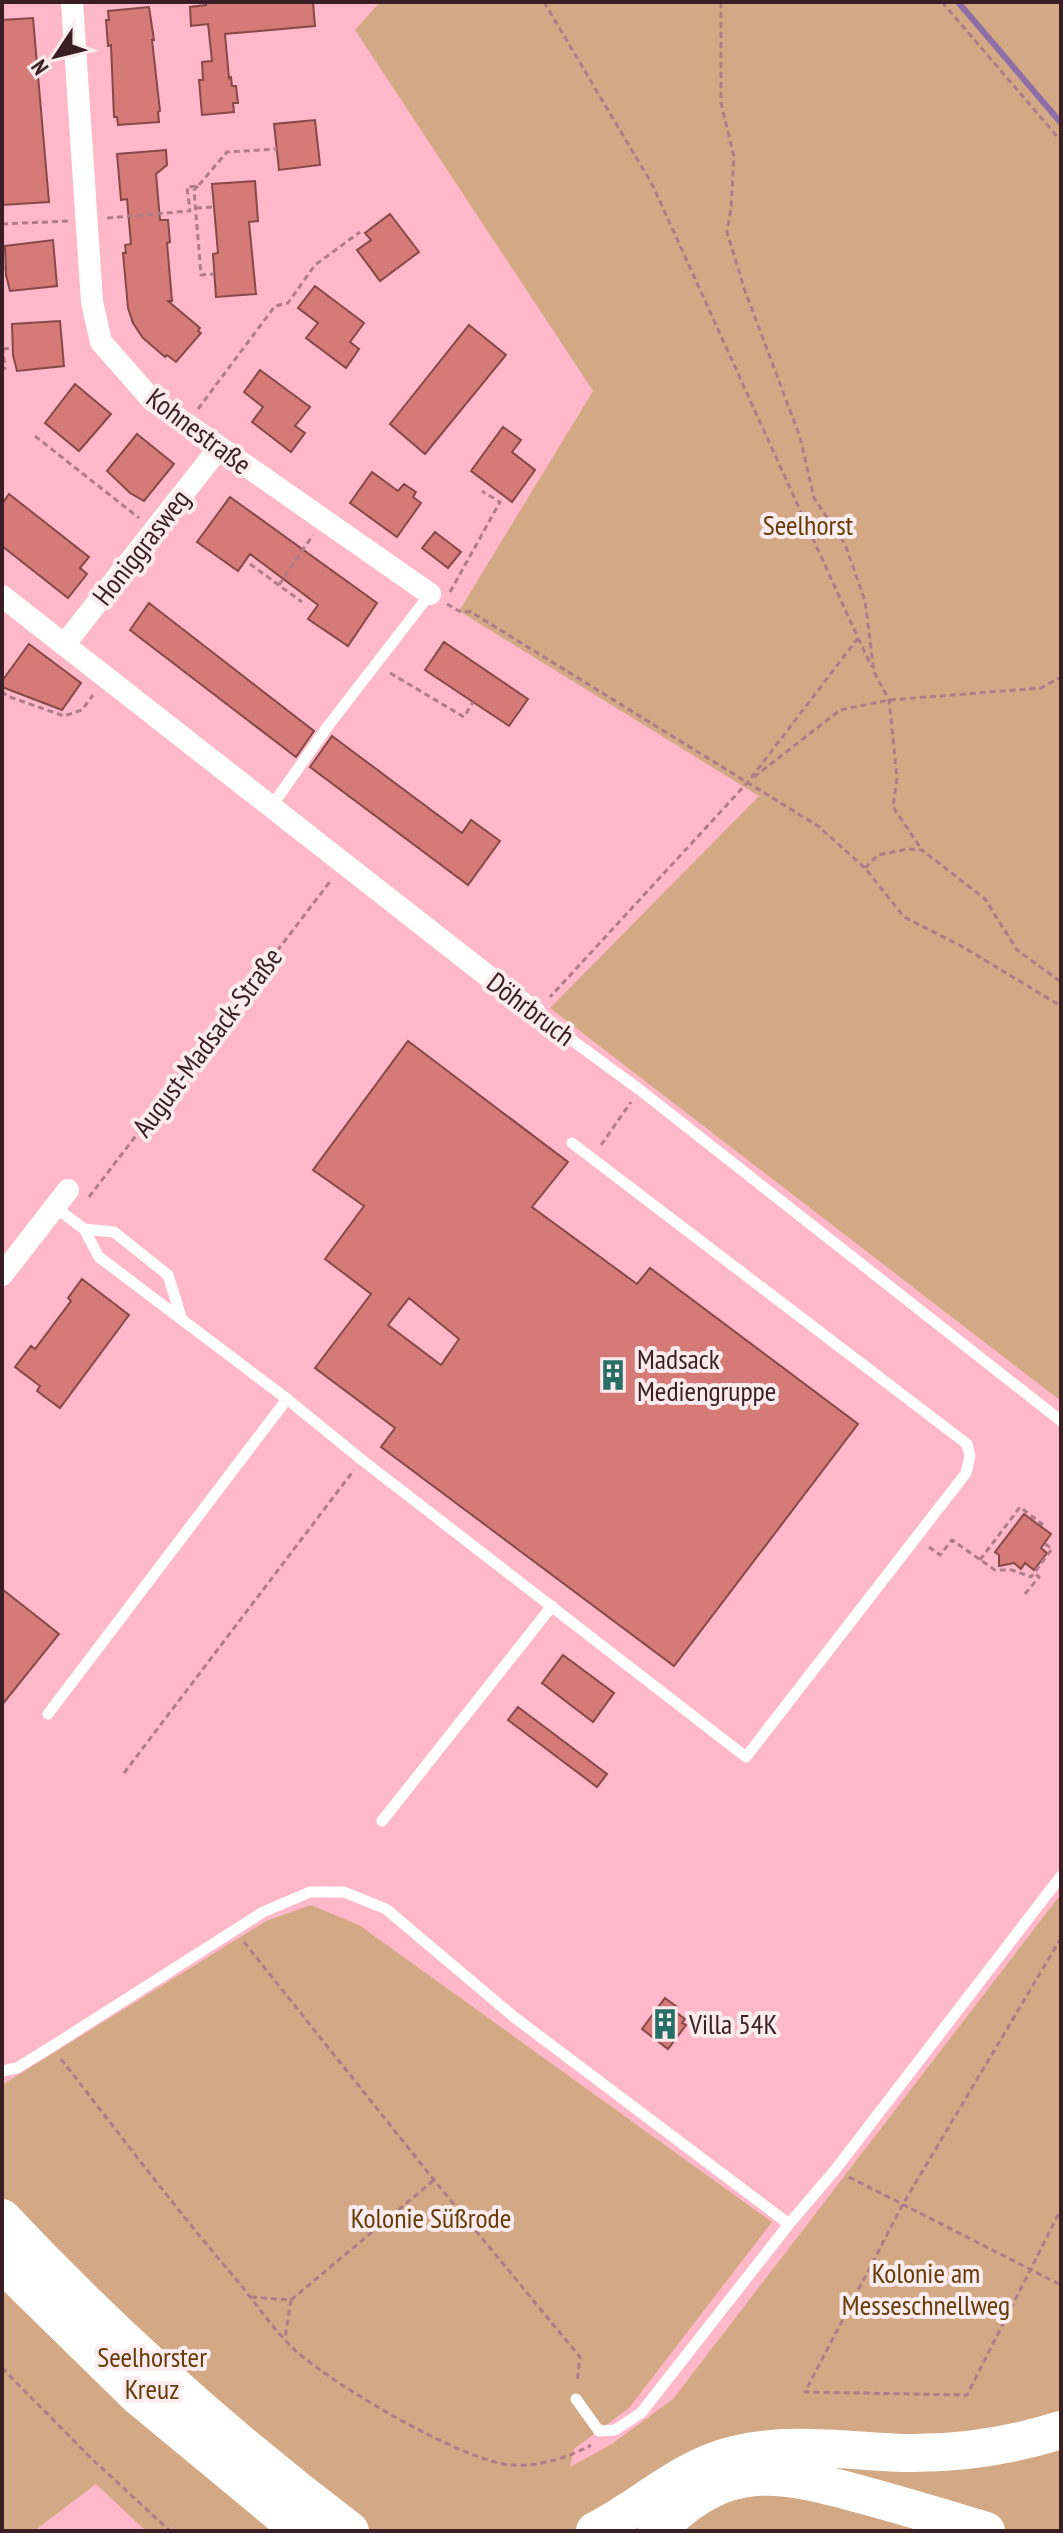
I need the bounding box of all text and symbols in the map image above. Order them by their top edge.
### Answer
north arrow [16,16,96,96]
text: N [25,55,54,80]
street label: Kohnestraße [139,379,259,482]
street label: Honiggrasweg [84,481,198,612]
park label: Seelhorst [763,506,854,543]
street label: August-Madsack-Straße [123,940,290,1144]
street label: Döhrbruch [480,963,583,1054]
place label: Madsack Mediengruppe [637,1340,776,1409]
building icon: Madsack Mediengruppe [596,1358,630,1392]
place label: Villa 54K [688,2005,777,2042]
building icon: Villa 54K [648,2007,682,2041]
park label: Kolonie Süßrode [351,2199,511,2236]
park label: Kolonie am Messeschnellweg [842,2254,1010,2323]
park label: Seelhorster Kreuz [97,2338,207,2407]

